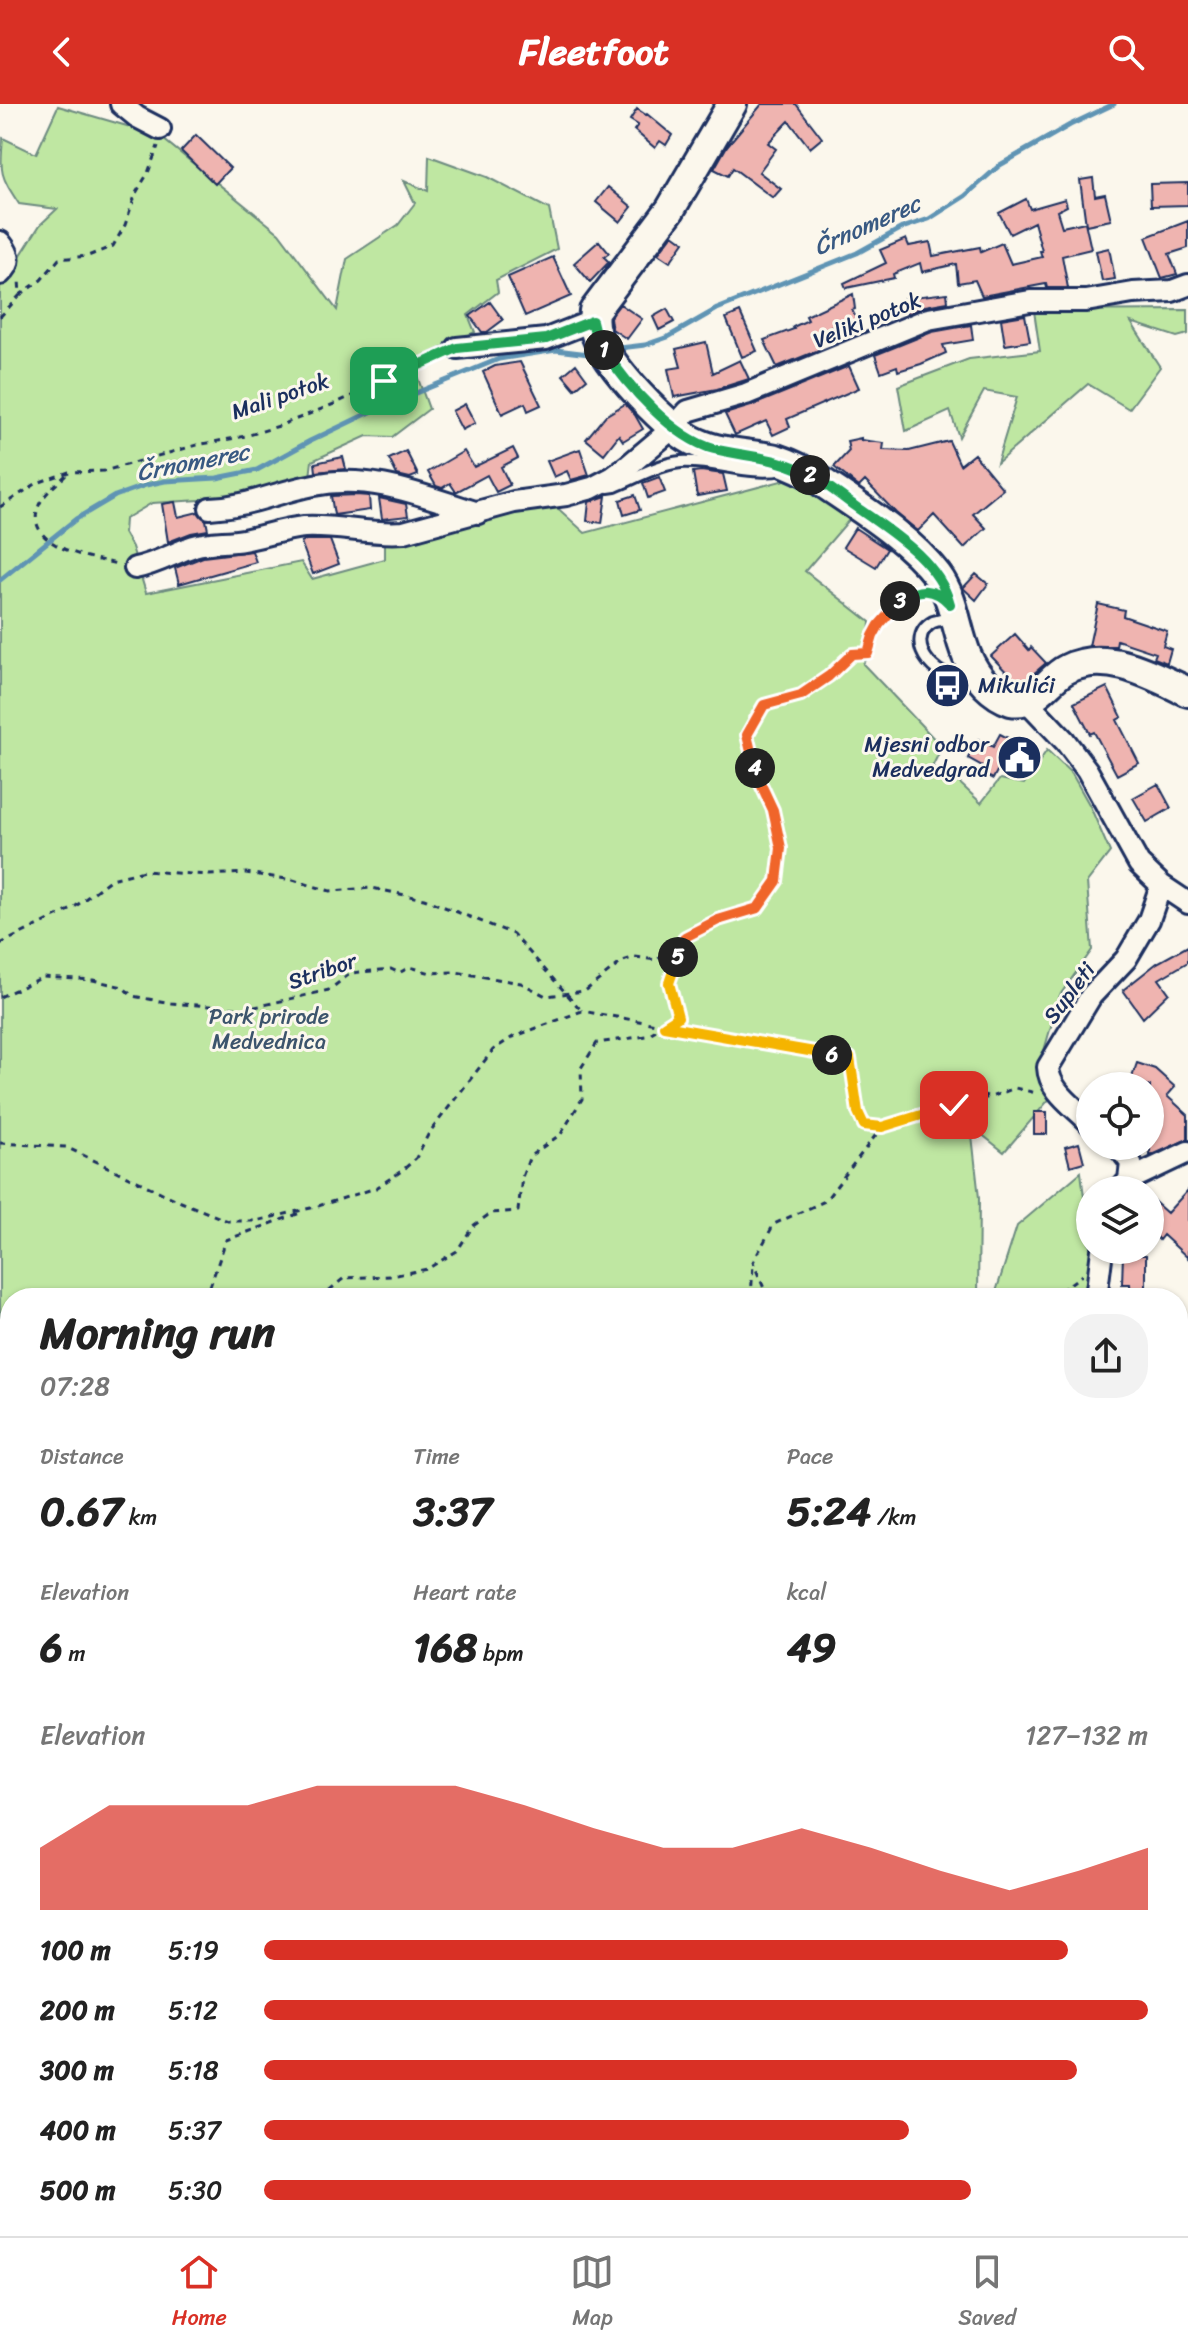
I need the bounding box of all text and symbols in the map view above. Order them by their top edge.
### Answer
text: Fleetfoot [519,20,669,84]
icon: back [40,30,84,74]
icon: search [1104,30,1148,74]
water label: Črnomerec [806,182,930,267]
street label: Veliki potok [807,281,927,359]
pin: 1 [584,330,624,370]
text: 1 [599,330,609,369]
pin [350,347,418,415]
icon: arrive [362,359,406,403]
street label: Mali potok [226,361,335,431]
water label: Črnomerec [133,430,255,494]
pin: 2 [790,455,830,495]
text: 2 [804,455,816,494]
pin: 3 [880,581,920,621]
text: 3 [894,581,906,620]
bus stop icon: Mikulići [923,661,971,709]
place label: Mikulići [978,666,1056,705]
place label: Mjesni odbor Medvedgrad [864,725,990,789]
public building icon: Mjesni odbor Medvedgrad [996,733,1044,781]
pin: 4 [735,748,775,788]
text: 4 [748,748,762,787]
pin: 5 [658,937,698,977]
text: 5 [671,937,685,976]
street label: Stribor [282,940,364,1001]
street label: Supleti [1032,953,1106,1033]
park label: Park prirode Medvednica [209,997,329,1061]
pin: 6 [812,1035,852,1075]
text: 6 [826,1035,838,1074]
pin [920,1071,988,1139]
map controls [1076,1072,1164,1264]
button: locate [1076,1072,1164,1160]
icon: check [932,1083,976,1127]
button: layers [1076,1176,1164,1264]
text: Morning run [40,1294,275,1372]
button: share [1064,1314,1148,1398]
text: 07:28 [40,1363,110,1409]
text: Distance [40,1437,124,1476]
text: Time [413,1437,460,1476]
text: Pace [787,1437,833,1476]
text: 0.67 [40,1476,123,1547]
text: 3:37 [413,1476,492,1547]
text: 5:24 [787,1476,871,1547]
text: km [123,1498,157,1537]
text: /km [871,1498,916,1537]
text: Elevation [40,1573,129,1612]
text: Heart rate [413,1573,517,1612]
text: kcal [787,1573,827,1612]
text: 6 [40,1612,63,1683]
text: 168 [413,1612,477,1683]
text: 49 [787,1612,836,1683]
text: m [63,1634,85,1673]
text: bpm [477,1634,524,1673]
text: Elevation [40,1712,145,1758]
text: 127–132 m [1025,1712,1148,1758]
text: 100 m [40,1927,111,1973]
text: 5:19 [168,1927,219,1973]
text: 200 m [40,1987,115,2033]
text: 5:12 [168,1987,218,2033]
text: 300 m [40,2047,114,2093]
text: 5:18 [168,2047,219,2093]
text: 400 m [40,2107,116,2153]
text: 5:37 [168,2107,221,2153]
text: 500 m [40,2167,115,2213]
text: 5:30 [168,2167,222,2213]
tab: Home [172,2250,227,2337]
tab: Map [570,2250,614,2337]
tab: Saved [958,2250,1016,2337]

